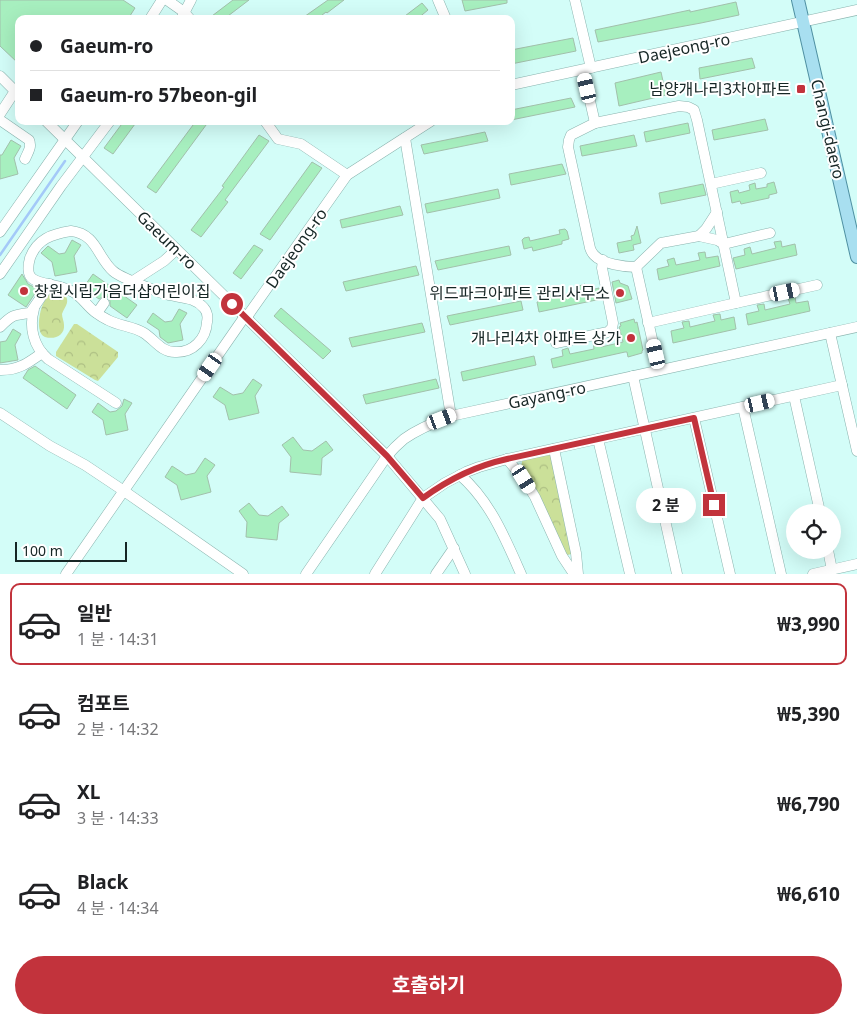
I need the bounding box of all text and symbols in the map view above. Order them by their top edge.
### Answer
street label: Daejeong-ro [636,28,732,68]
text: Gaeum-ro [60,33,153,59]
car [576,72,597,104]
street label: Changi-daero [806,77,850,181]
place label: 남양개나리3차아파트 [649,78,791,100]
text: Gaeum-ro 57beon-gil [60,82,257,108]
marker: 남양개나리3차아파트 [795,83,807,95]
street label: Daejeong-ro [260,203,332,293]
street label: Gaeum-ro [132,206,202,274]
place label: 창원시립가음더샵어린이집 [34,280,211,302]
place label: 위드파크아파트 관리사무소 [429,282,610,304]
car [768,282,801,302]
marker: 창원시립가음더샵어린이집 [18,285,30,297]
marker: 위드파크아파트 관리사무소 [614,287,626,299]
route start [221,293,243,315]
place label: 개나리4차 아파트 상가 [471,327,621,349]
marker: 개나리4차 아파트 상가 [625,332,637,344]
car [645,338,666,370]
car [195,350,224,384]
street label: Gayang-ro [506,376,588,414]
car [743,392,776,414]
car [425,407,458,431]
car [509,462,538,496]
callout: 2 분 [636,488,696,522]
text: 2 분 [652,494,680,516]
route end [703,494,725,516]
map controls [786,504,841,559]
button: locate [786,504,841,559]
scale bar [15,539,128,562]
text: 100 m [22,541,63,560]
text: 일반 [77,600,112,626]
icon: car [17,602,62,647]
text: ₩3,990 [777,611,840,637]
text: 1 분 · 14:31 [77,628,159,650]
text: 컴포트 [77,690,129,716]
icon: car [17,692,62,737]
text: ₩5,390 [777,701,840,727]
text: 2 분 · 14:32 [77,718,159,740]
text: XL [77,779,100,805]
icon: car [17,782,62,827]
text: ₩6,790 [777,791,840,817]
text: 3 분 · 14:33 [77,807,159,829]
text: Black [77,869,128,895]
icon: car [17,872,62,917]
text: ₩6,610 [777,881,840,907]
text: 4 분 · 14:34 [77,897,159,919]
button: 호출하기 [15,956,842,1014]

